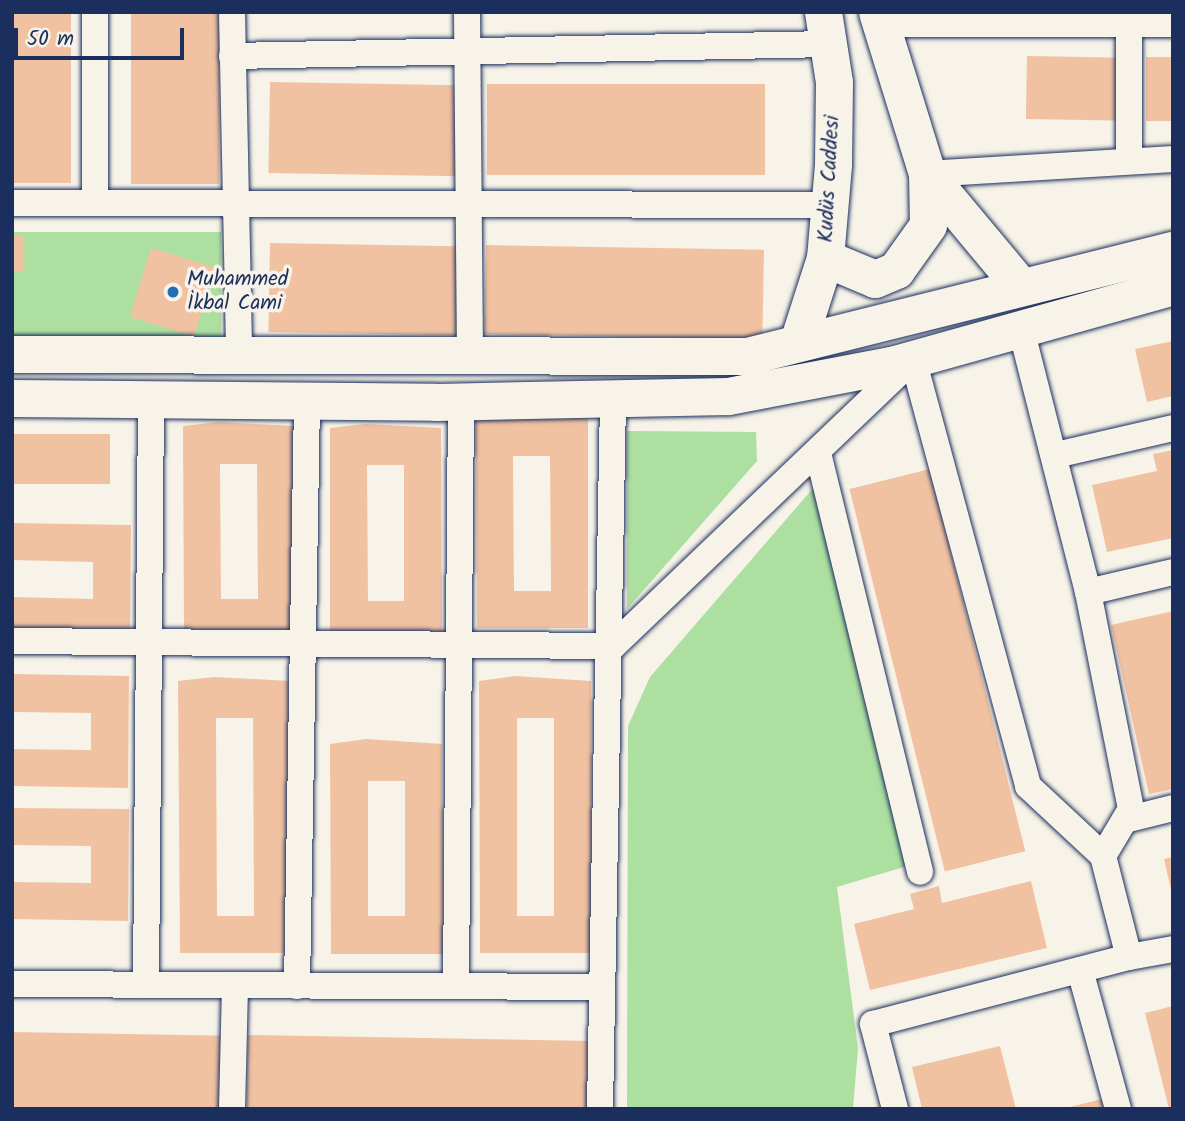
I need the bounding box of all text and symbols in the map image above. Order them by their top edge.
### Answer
scale bar [18,14,187,58]
text: 50 m [27,23,74,56]
street label: Kudüs Caddesi [814,115,846,243]
place label: Muhammed İkbal Cami [187,267,288,317]
marker: Muhammed İkbal Cami [165,284,181,300]

